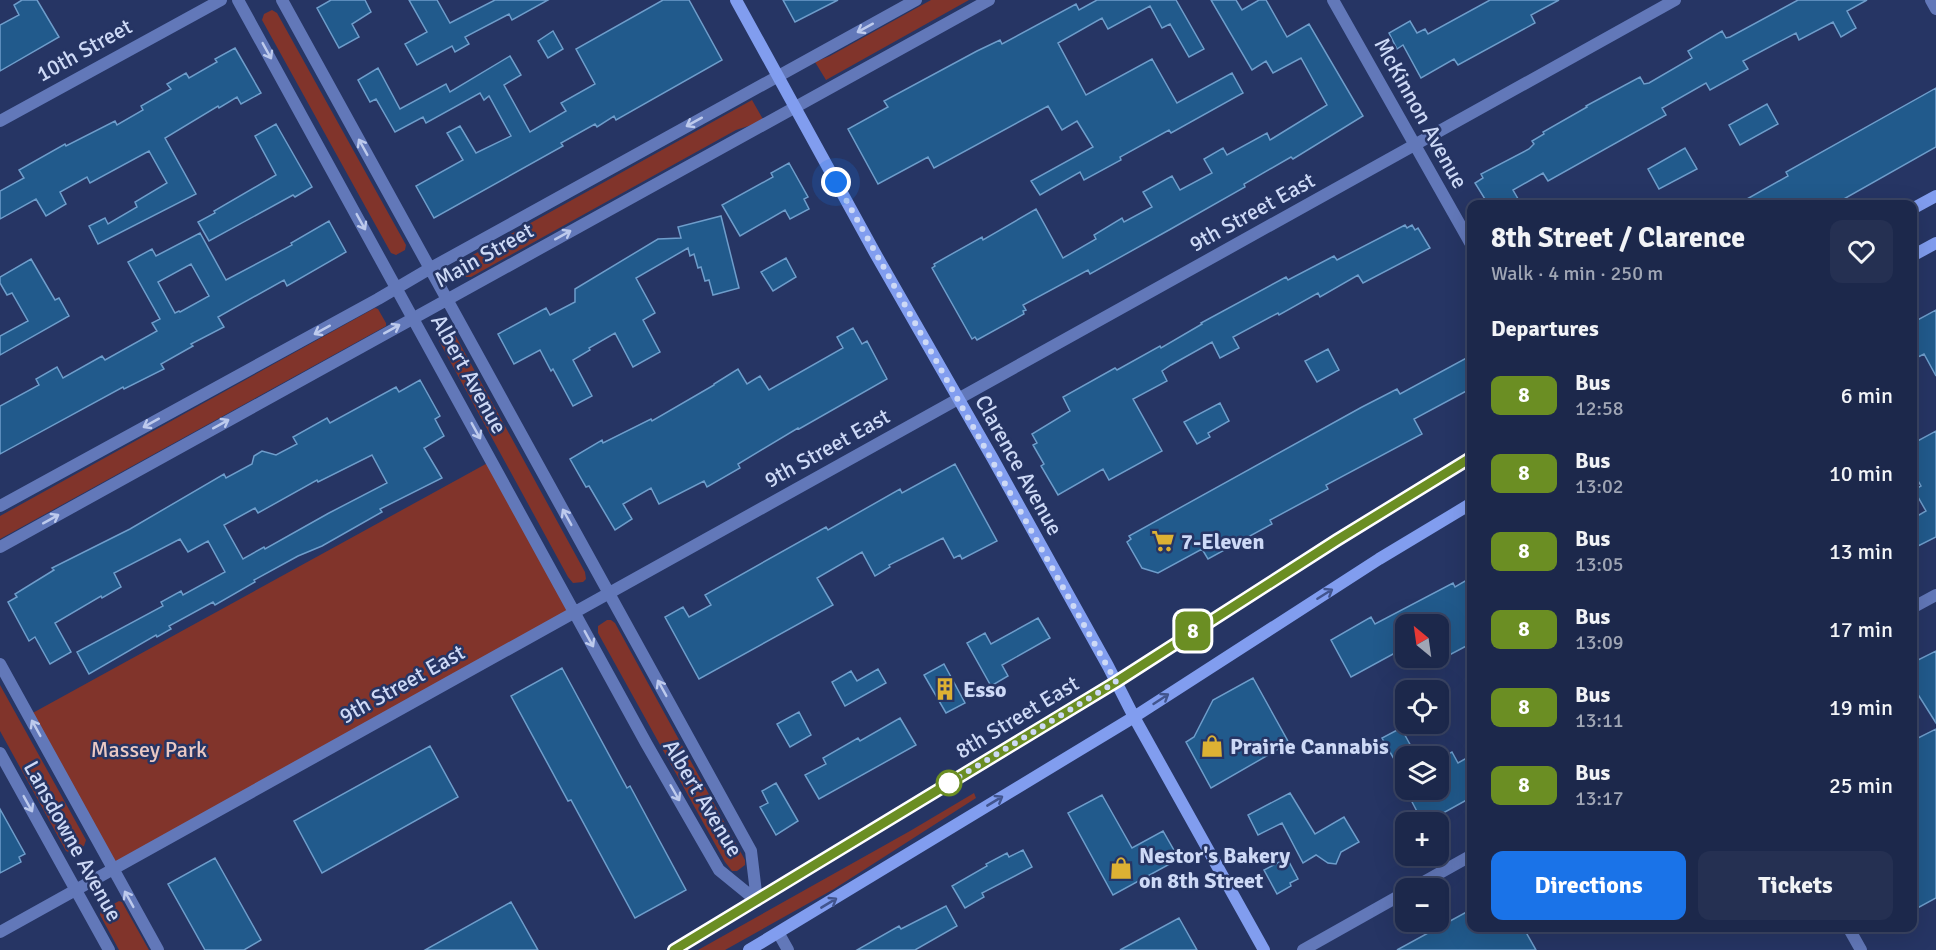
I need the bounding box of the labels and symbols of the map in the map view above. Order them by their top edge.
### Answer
street label: 10th Street [31,12,137,87]
one-way arrow [857,22,874,34]
street label: McKinnon Avenue [1368,33,1474,193]
one-way arrow [261,42,273,59]
one-way arrow [686,116,703,128]
one-way arrow [357,138,368,156]
street label: 9th Street East [1185,166,1320,258]
your location [821,167,851,197]
one-way arrow [355,213,367,230]
street label: Main Street [430,217,539,293]
one-way arrow [554,229,571,241]
street label: Albert Avenue [425,310,513,438]
one-way arrow [383,323,400,335]
one-way arrow [314,324,331,336]
street label: Clarence Avenue [969,390,1069,540]
street label: 9th Street East [760,402,895,494]
one-way arrow [142,418,160,429]
one-way arrow [212,418,230,429]
one-way arrow [471,421,482,439]
one-way arrow [561,509,573,526]
one-way arrow [42,513,59,525]
supermarket icon: 7-Eleven [1150,528,1176,554]
place label: 7-Eleven [1181,528,1264,555]
one-way arrow [1316,588,1333,600]
line badge: 8 [1174,612,1212,650]
north arrow [1395,614,1449,668]
one-way arrow [583,630,595,647]
street label: 9th Street East [335,638,470,730]
street label: 8th Street East [950,669,1084,764]
building icon: Esso [932,676,958,702]
place label: Esso [963,676,1007,703]
one-way arrow [656,679,667,697]
one-way arrow [1152,693,1169,705]
one-way arrow [30,720,42,737]
shop icon: Prairie Cannabis [1199,733,1225,759]
place label: Prairie Cannabis [1230,733,1389,760]
street label: Albert Avenue [657,734,749,862]
park label: Massey Park [91,736,207,763]
street label: Lansdowne Avenue [18,756,128,926]
unlabelled marker [936,770,962,796]
one-way arrow [669,784,681,801]
one-way arrow [22,795,34,812]
one-way arrow [986,795,1003,807]
place label: Nestor's Bakery on 8th Street [1139,842,1290,894]
shop icon: Nestor's Bakery on 8th Street [1108,855,1134,881]
one-way arrow [123,891,135,908]
one-way arrow [820,897,837,909]

